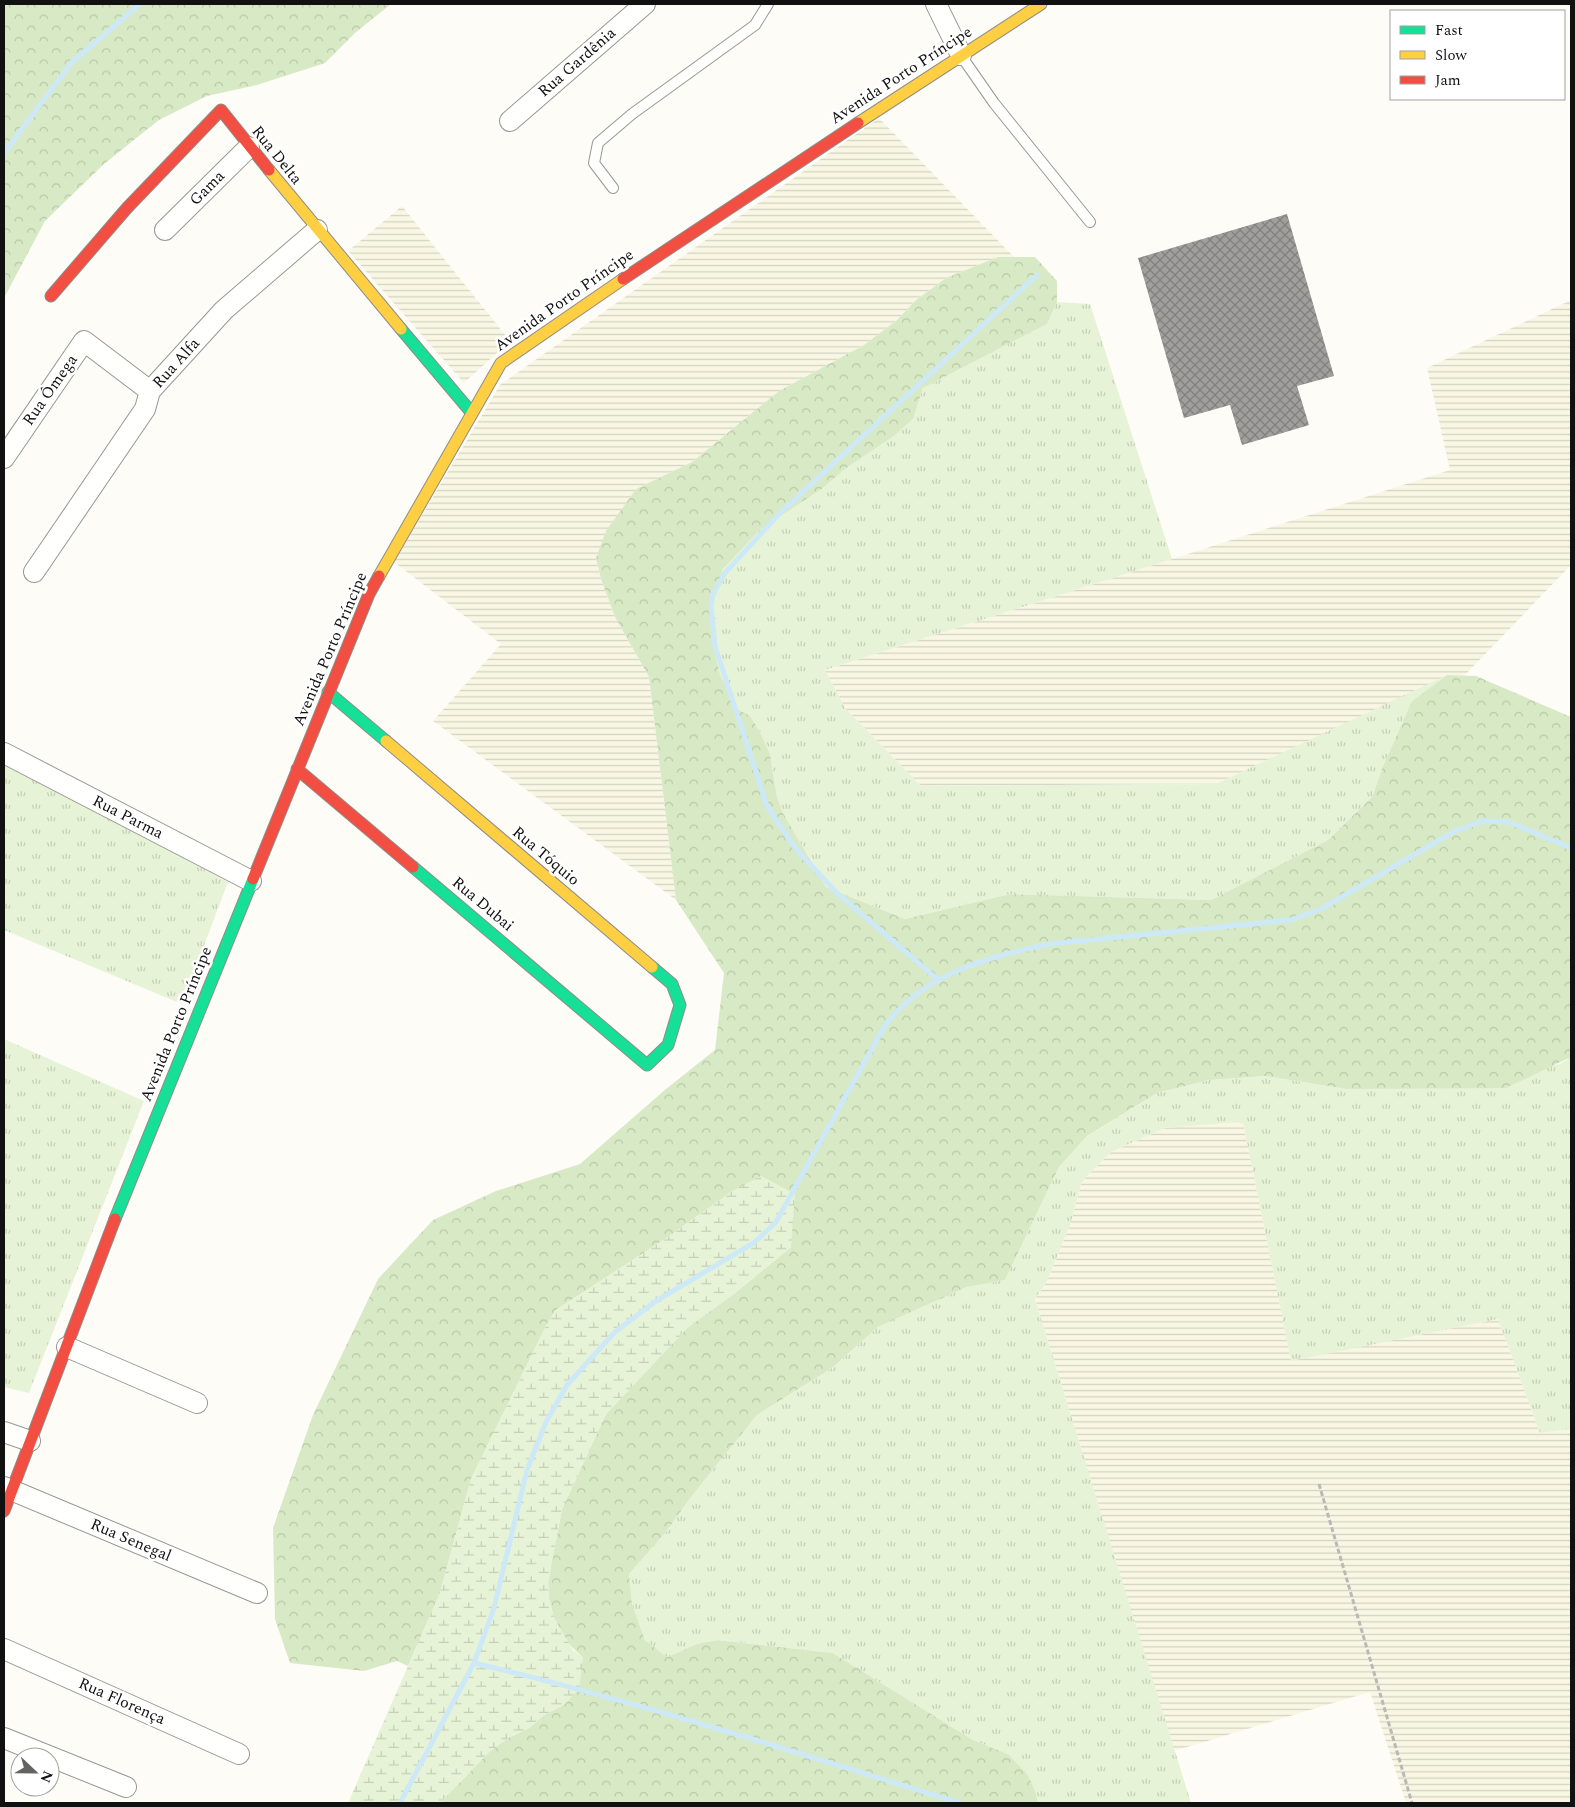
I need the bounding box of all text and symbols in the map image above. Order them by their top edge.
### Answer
legend [1390,10,1565,100]
text: Fast [1435,19,1463,42]
street label: Avenida Porto Príncipe [825,20,977,130]
street label: Rua Gardênia [533,21,621,103]
text: Slow [1435,44,1467,67]
text: Jam [1435,69,1461,92]
street label: Rua Delta [246,120,308,190]
street label: Gama [184,165,230,211]
street label: Avenida Porto Príncipe [489,243,639,357]
street label: Rua Alfa [147,332,206,394]
street label: Rua Ômega [17,349,83,431]
street label: Avenida Porto Príncipe [287,568,373,730]
street label: Rua Parma [88,789,168,845]
street label: Rua Tóquio [507,821,585,891]
street label: Rua Dubai [447,871,519,937]
street label: Avenida Porto Príncipe [134,943,218,1105]
street label: Rua Senegal [87,1512,175,1568]
street label: Rua Florença [75,1671,170,1731]
north arrow [10,1747,60,1797]
text: N [35,1767,58,1786]

